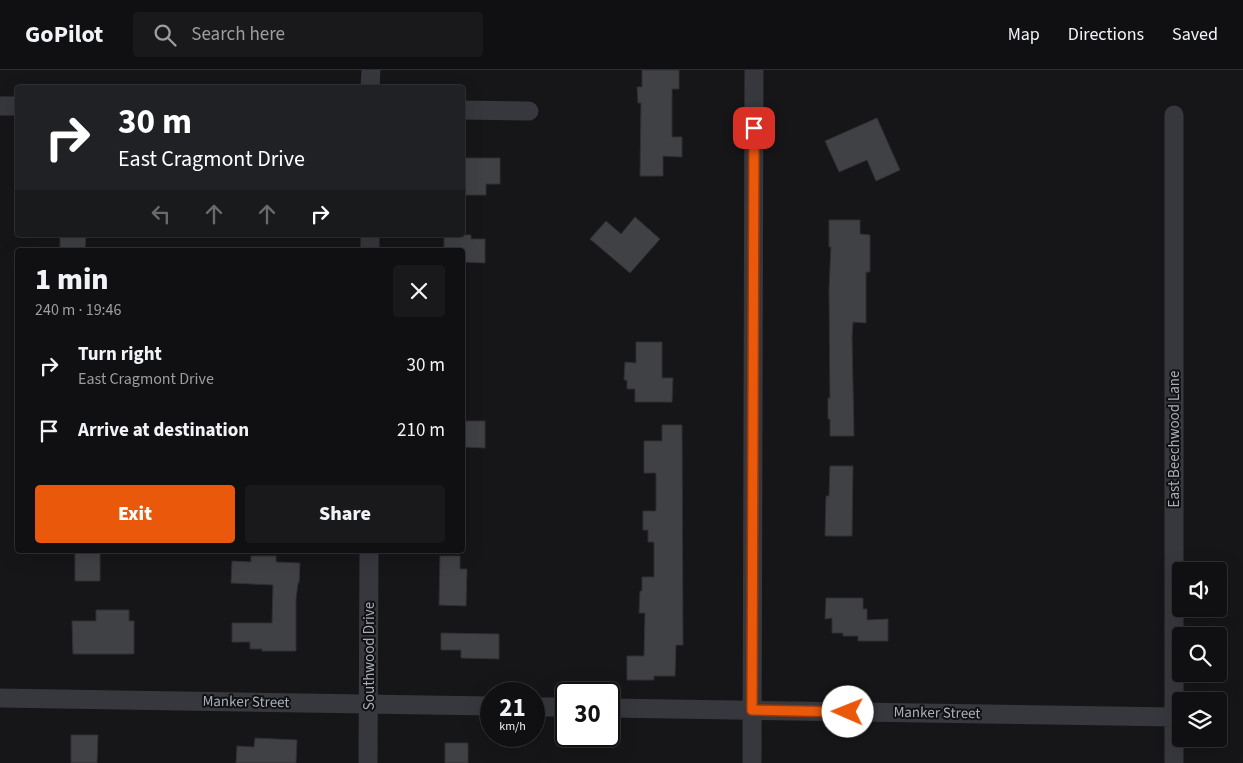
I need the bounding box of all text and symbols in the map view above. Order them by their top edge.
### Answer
search box [133,12,483,57]
text: GoPilot [25,17,103,52]
icon: search [151,21,179,49]
text: Search here [191,21,285,48]
text: Map [1008,22,1040,47]
text: Directions [1068,22,1144,47]
text: Saved [1172,22,1218,47]
text: 30 m [118,97,192,147]
icon: right [35,105,100,170]
pin [733,107,775,149]
icon: arrive [740,114,768,142]
text: East Cragmont Drive [118,143,305,175]
icon: left [147,200,175,228]
icon: ahead [200,200,228,228]
icon: ahead [253,200,281,228]
icon: right [306,200,334,228]
text: 1 min [35,258,109,301]
button: close [393,265,445,317]
text: 240 m · 19:46 [35,299,122,321]
text: Turn right [78,341,162,368]
icon: right [35,352,63,380]
text: 30 m [407,352,445,379]
text: East Cragmont Drive [78,368,214,390]
street label: East Beechwood Lane [1164,370,1185,508]
icon: arrive [35,417,63,445]
text: Arrive at destination [78,417,249,444]
text: 210 m [397,417,445,444]
button: Exit [35,485,235,543]
button: Share [245,485,445,543]
map controls [1172,562,1227,747]
button: sound [1172,562,1227,617]
street label: Southwood Drive [359,602,380,710]
button: search [1172,627,1227,682]
speed limit sign: 30 [555,682,620,747]
position arrow [821,685,873,737]
text: 21 [499,690,526,726]
street label: Manker Street [202,691,290,713]
button: layers [1172,692,1227,747]
street label: Manker Street [893,702,981,724]
text: km/h [499,718,526,735]

